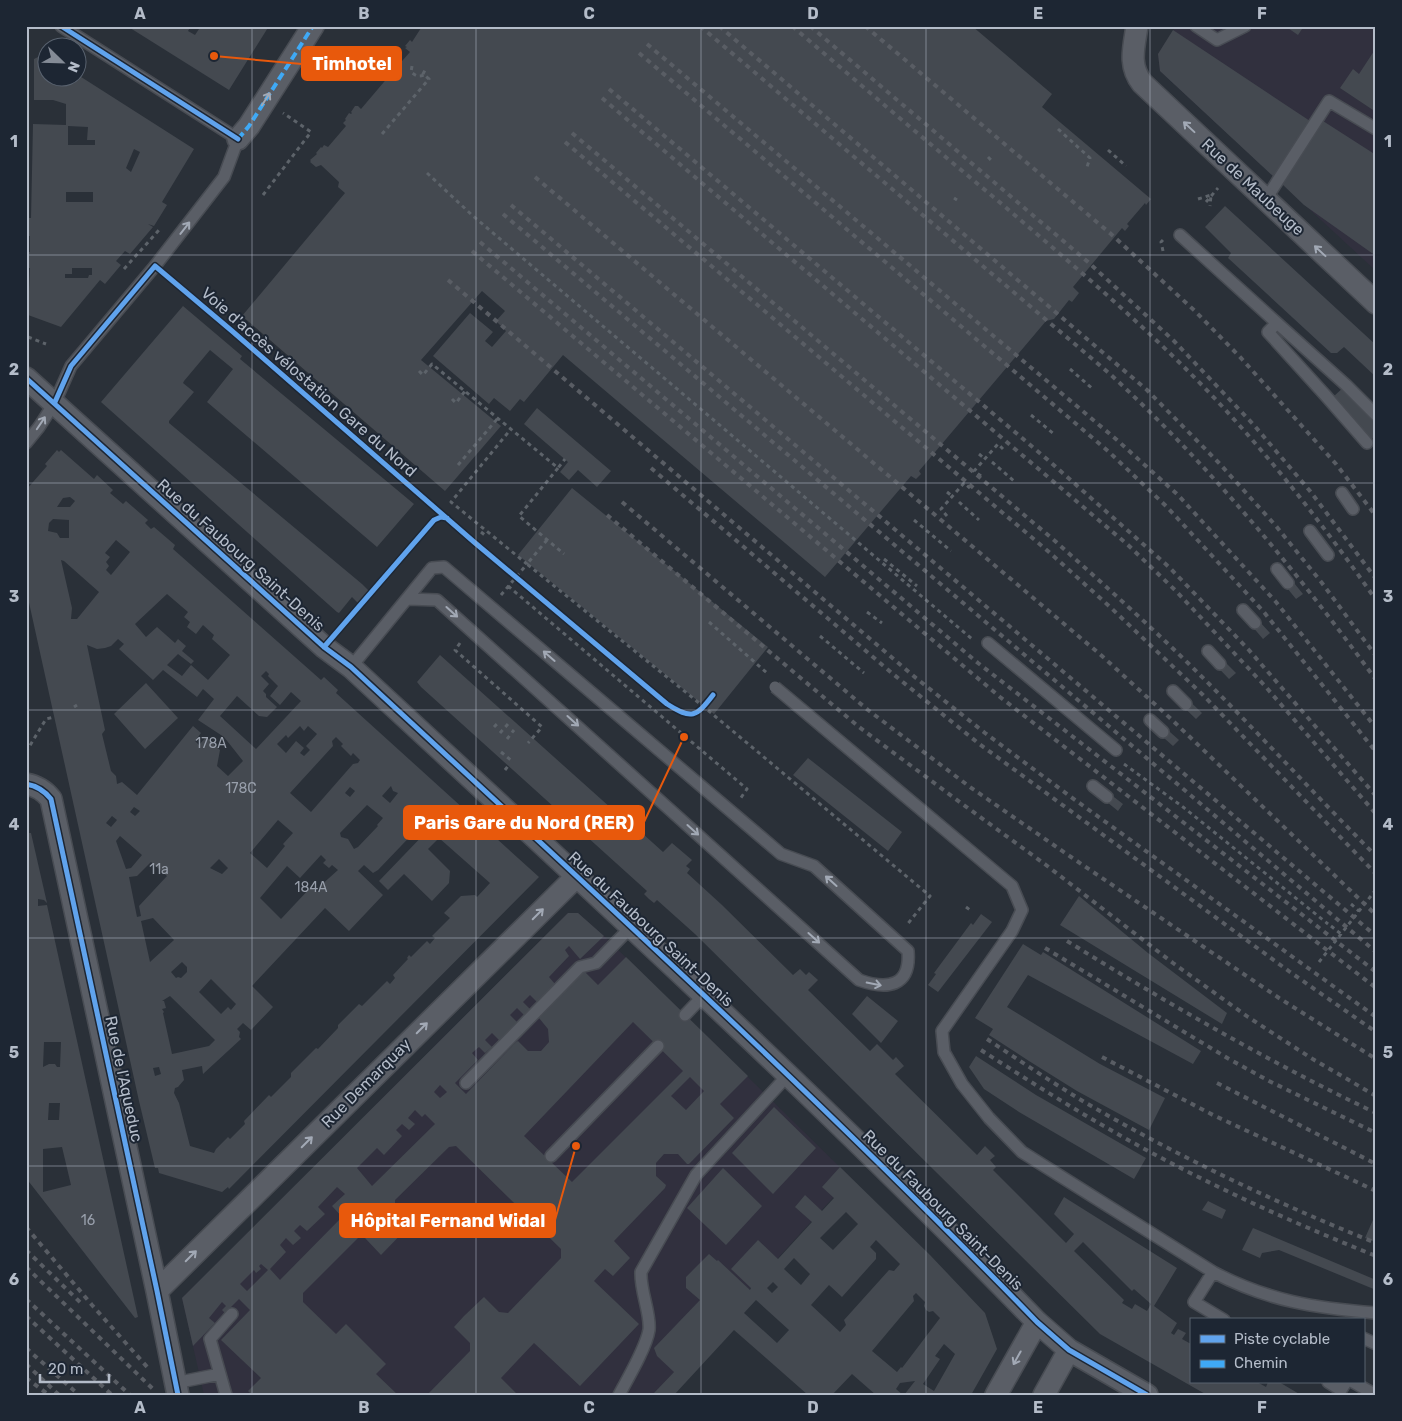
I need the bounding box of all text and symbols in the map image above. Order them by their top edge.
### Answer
text: A [134,4,146,23]
text: B [358,4,370,23]
text: C [583,4,595,23]
text: D [807,4,819,23]
text: E [1033,4,1043,23]
text: F [1257,4,1267,23]
north arrow [38,38,88,88]
callout: Timhotel [302,47,401,80]
text: Timhotel [312,53,392,75]
text: N [64,59,83,75]
one-way arrow [261,93,271,107]
one-way arrow [1183,121,1196,133]
text: 1 [10,132,18,151]
text: 1 [1384,132,1392,151]
street label: Rue de Maubeuge [1198,135,1308,239]
one-way arrow [179,222,190,235]
one-way arrow [1314,245,1327,257]
street label: Voie d'accès vélostation Gare du Nord [197,283,421,481]
text: 2 [9,360,19,379]
text: 2 [1383,360,1393,379]
one-way arrow [36,417,46,431]
street label: Rue du Faubourg Saint-Denis [153,475,329,635]
text: 3 [9,587,19,606]
text: 3 [1383,587,1393,606]
one-way arrow [445,607,458,618]
one-way arrow [542,650,555,661]
one-way arrow [566,715,579,727]
house number: 178A [195,735,227,752]
house number: 178C [225,780,257,797]
callout: Paris Gare du Nord (RER) [404,806,644,839]
text: Paris Gare du Nord (RER) [414,812,634,834]
text: 4 [9,815,20,834]
text: 4 [1383,815,1394,834]
one-way arrow [687,824,700,836]
street label: Rue du Faubourg Saint-Denis [565,847,737,1011]
house number: 11a [149,861,169,878]
one-way arrow [825,875,838,887]
house number: 184A [295,879,328,896]
one-way arrow [532,908,544,920]
one-way arrow [808,933,821,944]
one-way arrow [866,980,882,989]
street label: Rue de l'Aqueduc [101,1014,147,1144]
one-way arrow [416,1022,429,1034]
street label: Rue Demarquay [317,1034,415,1132]
text: 5 [9,1043,19,1062]
text: 5 [1383,1043,1393,1062]
street label: Rue du Faubourg Saint-Denis [859,1126,1027,1294]
one-way arrow [300,1136,313,1148]
callout: Hôpital Fernand Widal [340,1204,555,1237]
text: Hôpital Fernand Widal [351,1210,545,1232]
house number: 16 [81,1212,95,1229]
one-way arrow [185,1250,197,1262]
text: 6 [9,1270,19,1289]
text: 6 [1383,1270,1393,1289]
legend [1190,1318,1364,1384]
text: Piste cyclable [1234,1330,1330,1348]
scale bar [40,1351,109,1383]
one-way arrow [1011,1351,1021,1365]
text: Chemin [1234,1354,1288,1372]
text: 20 m [48,1360,83,1378]
text: A [134,1398,146,1417]
text: B [358,1398,370,1417]
text: C [583,1398,595,1417]
text: D [807,1398,819,1417]
text: E [1033,1398,1043,1417]
text: F [1257,1398,1267,1417]

